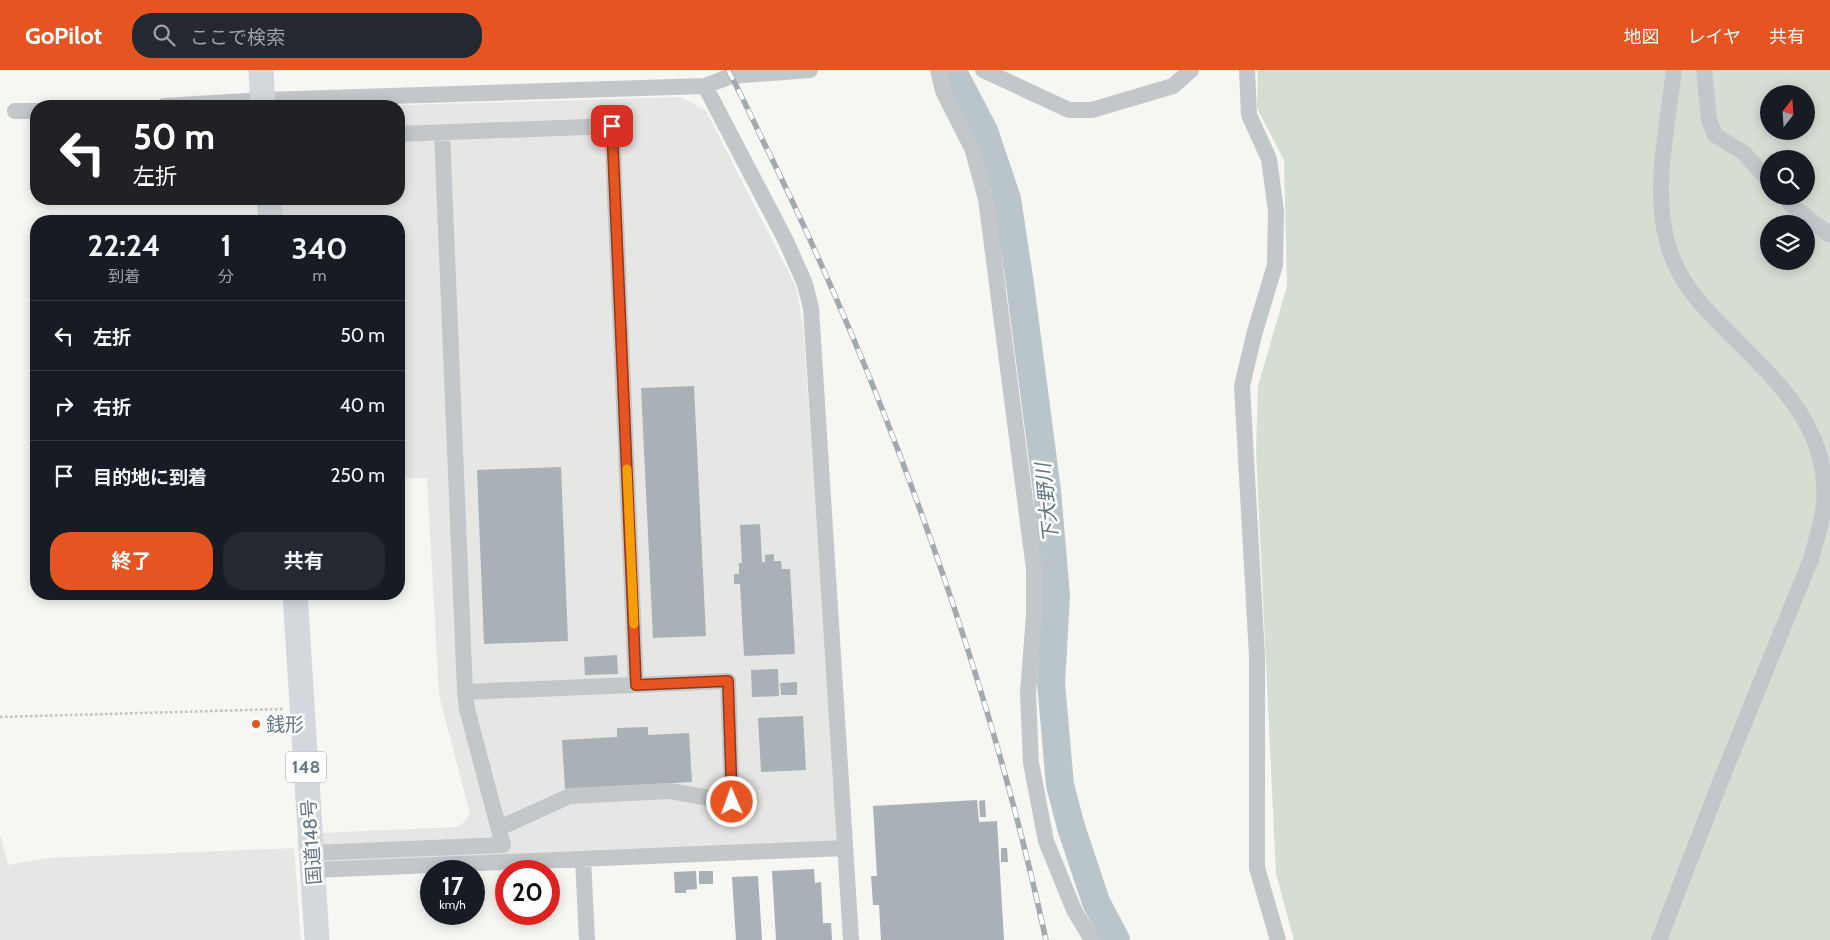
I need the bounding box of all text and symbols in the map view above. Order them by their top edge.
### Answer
search box [132,13,482,58]
text: GoPilot [25,21,102,50]
icon: search [150,21,178,49]
text: ここで検索 [190,26,285,49]
text: 地図 [1624,26,1660,48]
text: レイヤ [1688,26,1741,48]
text: 共有 [1769,26,1805,48]
north arrow [1760,85,1815,140]
map controls [1760,85,1815,270]
pin [591,105,633,147]
icon: arrive [598,112,626,140]
text: 50 m [133,115,215,158]
icon: left [50,120,115,185]
button: search [1760,150,1815,205]
text: 左折 [133,163,177,190]
button: layers [1760,215,1815,270]
text: 22:24 [88,227,160,264]
text: 1 [220,227,231,264]
text: 340 [291,230,347,267]
text: m [312,266,326,285]
text: 到着 [108,267,140,286]
text: 分 [218,267,234,286]
icon: left [50,322,78,350]
text: 50 m [341,324,385,347]
text: 左折 [93,326,131,349]
icon: right [50,392,78,420]
text: 40 m [340,394,385,417]
text: 右折 [93,396,131,419]
water label: 下大野川 [1031,460,1063,544]
icon: arrive [50,462,78,490]
text: 250 m [331,464,385,487]
text: 目的地に到着 [93,466,207,489]
button: 終了 [50,532,213,590]
button: 共有 [223,532,385,590]
place label: 銭形 [266,713,304,736]
marker: 銭形 [250,718,262,730]
road number: 148 [286,752,326,782]
position arrow [705,775,757,827]
street label: 国道148号 [297,798,326,886]
speed limit sign: 20 [495,860,560,925]
text: 17 [442,871,463,901]
text: km/h [439,897,466,912]

